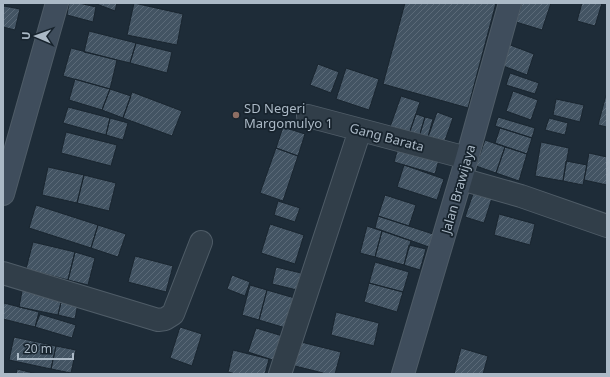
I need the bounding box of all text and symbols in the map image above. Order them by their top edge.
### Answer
north arrow [16,16,56,56]
text: U [18,31,33,40]
place label: SD Negeri Margomulyo 1 [244,99,333,132]
marker: SD Negeri Margomulyo 1 [231,110,241,120]
street label: Gang Barata [348,118,426,156]
street label: Jalan Brawijaya [436,142,479,238]
scale bar [18,335,73,361]
text: 20 m [24,340,52,357]

